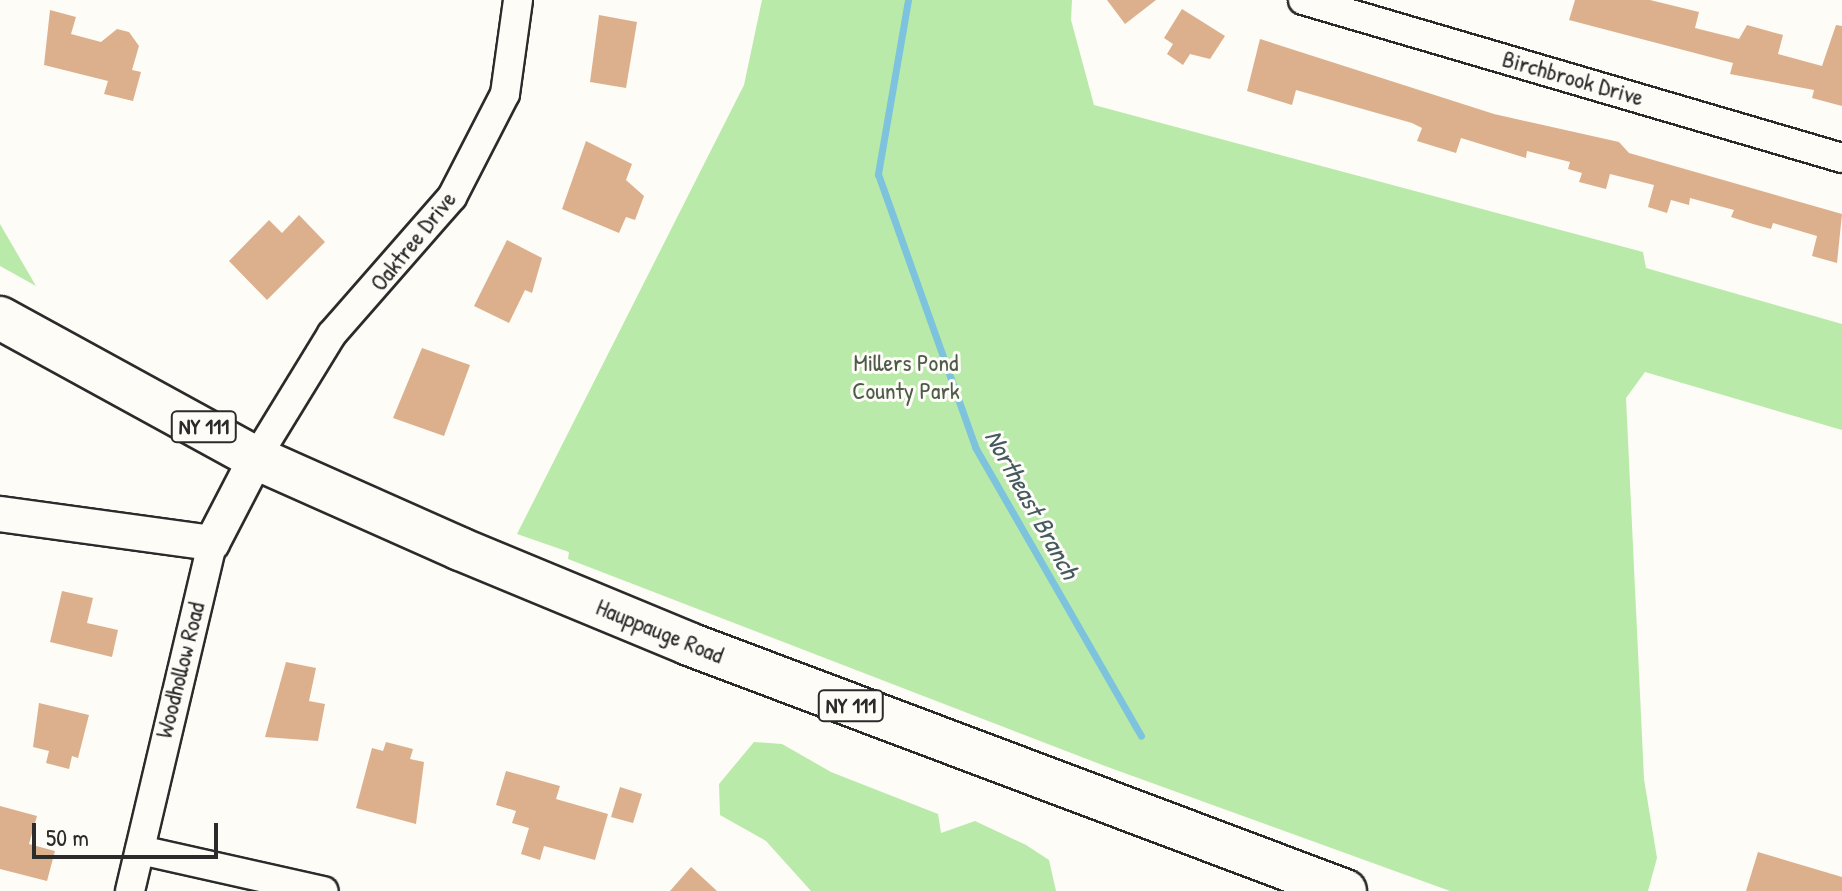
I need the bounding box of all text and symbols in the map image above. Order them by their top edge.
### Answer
street label: Birchbrook Drive [1499,44,1647,112]
street label: Oaktree Drive [364,185,462,297]
park label: Millers Pond County Park [852,349,960,405]
road number: NY 111 [170,409,238,445]
water label: Northeast Branch [978,424,1086,584]
street label: Hauppauge Road [592,592,728,670]
street label: Woodhollow Road [149,599,211,741]
road number: NY 111 [817,688,885,724]
scale bar [36,807,222,857]
text: 50 m [46,821,89,853]

